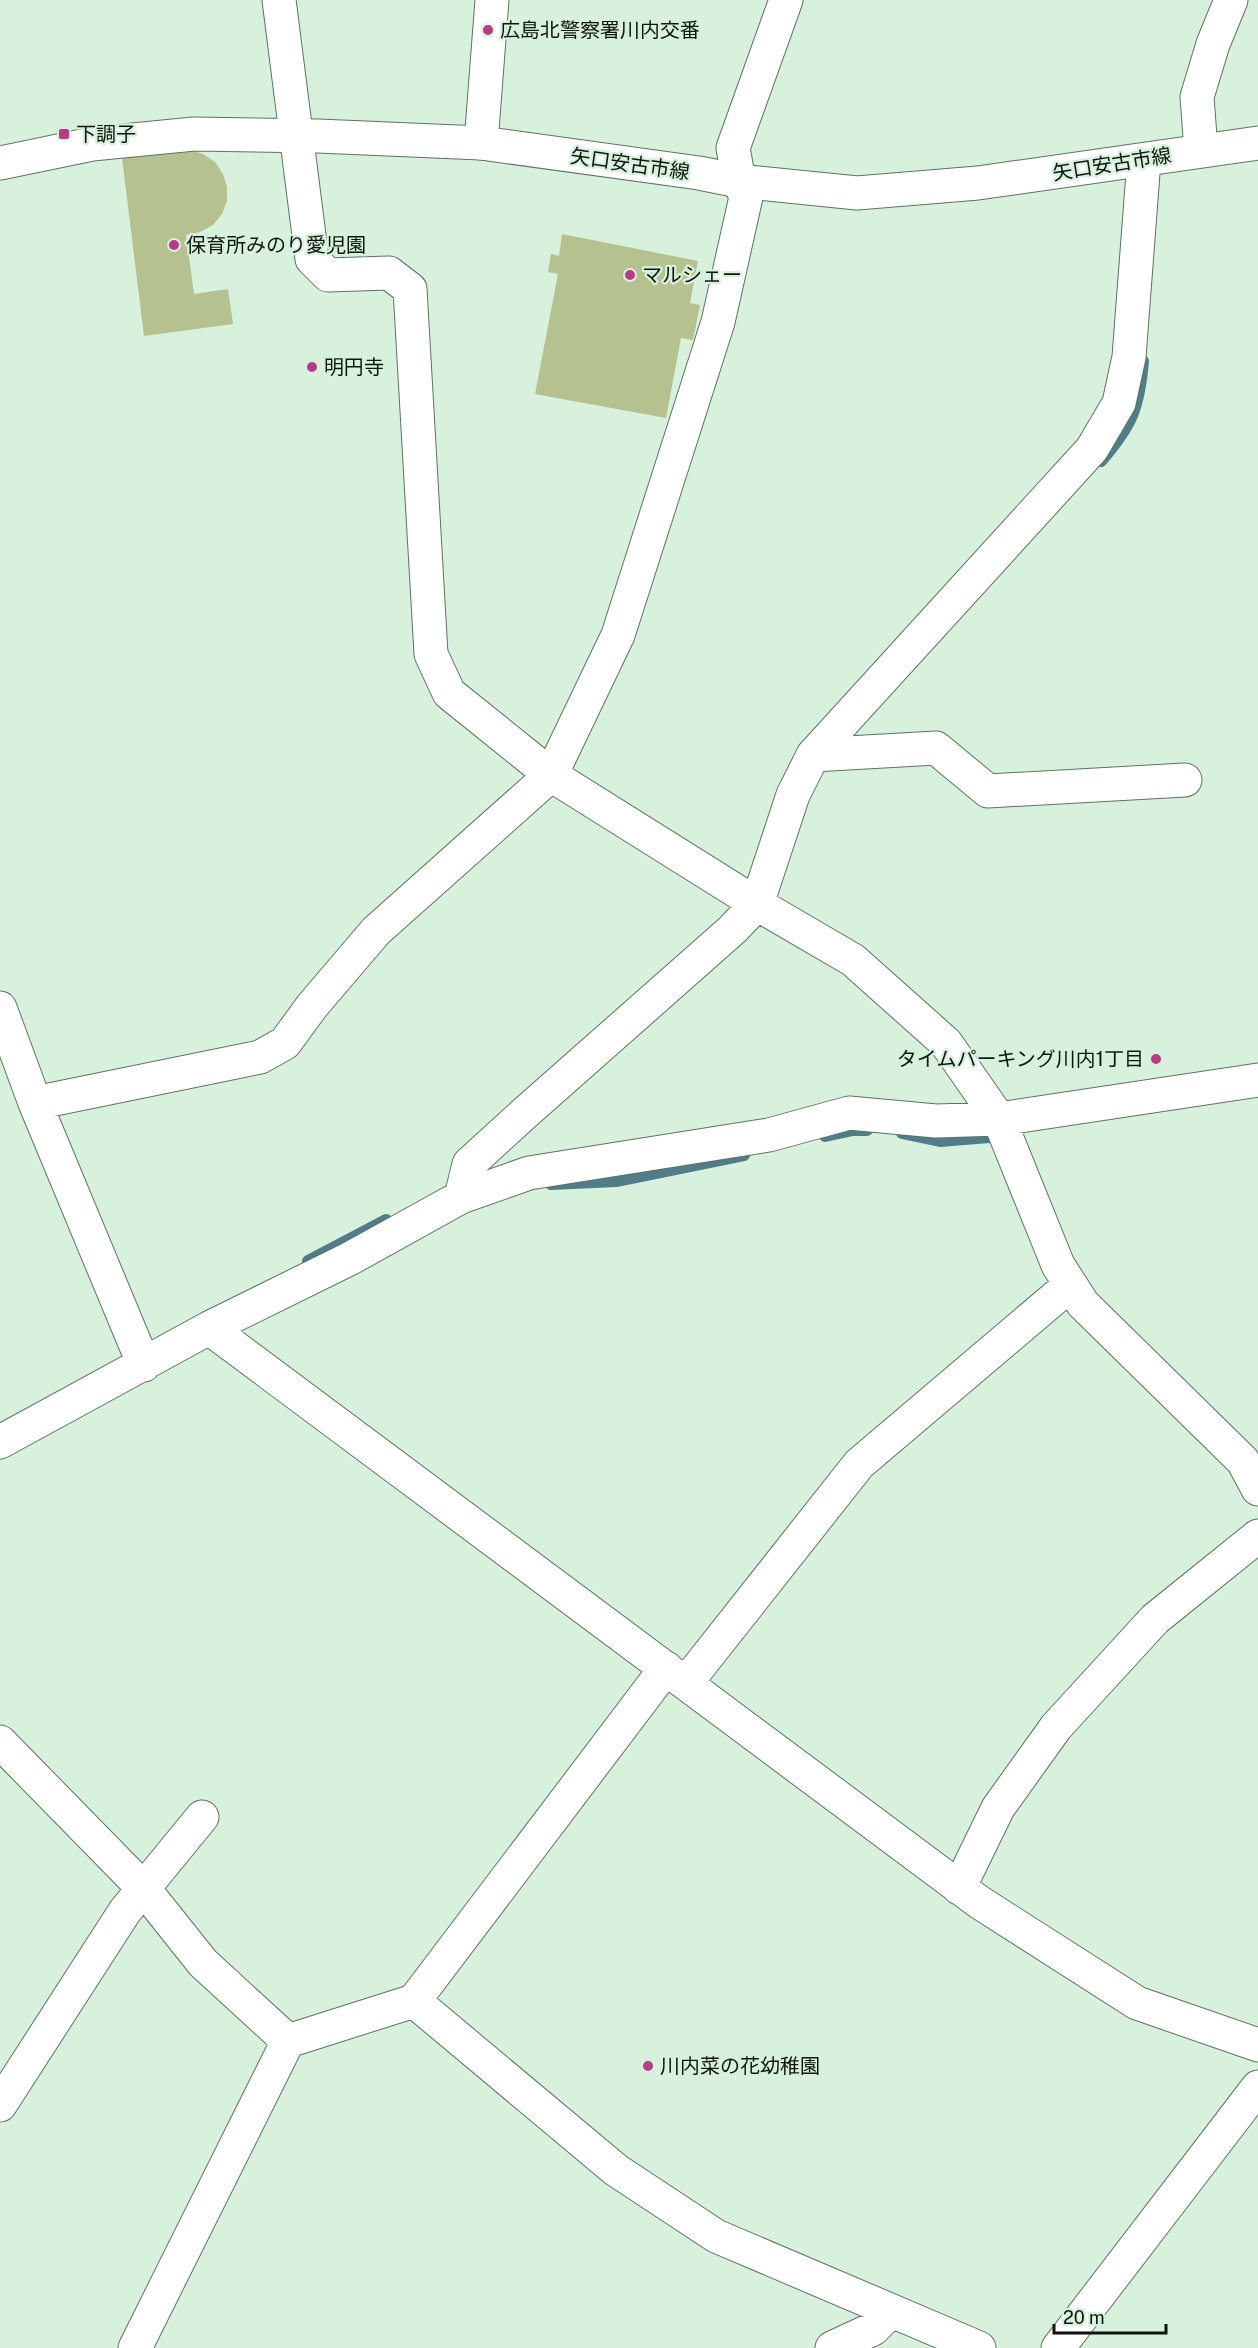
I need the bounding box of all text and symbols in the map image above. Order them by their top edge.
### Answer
place label: 広島北警察署川内交番 [500,18,700,42]
marker: 広島北警察署川内交番 [481,23,495,37]
place label: 下調子 [76,122,136,146]
marker: 下調子 [57,127,71,141]
street label: 矢口安古市線 [1051,143,1173,185]
street label: 矢口安古市線 [569,144,691,184]
place label: 保育所みのり愛児園 [186,233,366,257]
marker: 保育所みのり愛児園 [167,238,181,252]
place label: マルシェー [642,263,742,287]
marker: マルシェー [623,268,637,282]
place label: 明円寺 [324,355,384,379]
marker: 明円寺 [305,360,319,374]
place label: タイムパーキング川内1丁目 [897,1047,1144,1071]
marker: タイムパーキング川内1丁目 [1149,1052,1163,1066]
place label: 川内菜の花幼稚園 [660,2054,820,2078]
marker: 川内菜の花幼稚園 [641,2059,655,2073]
scale bar [1054,2297,1166,2335]
text: 20 m [1063,2307,1105,2328]

